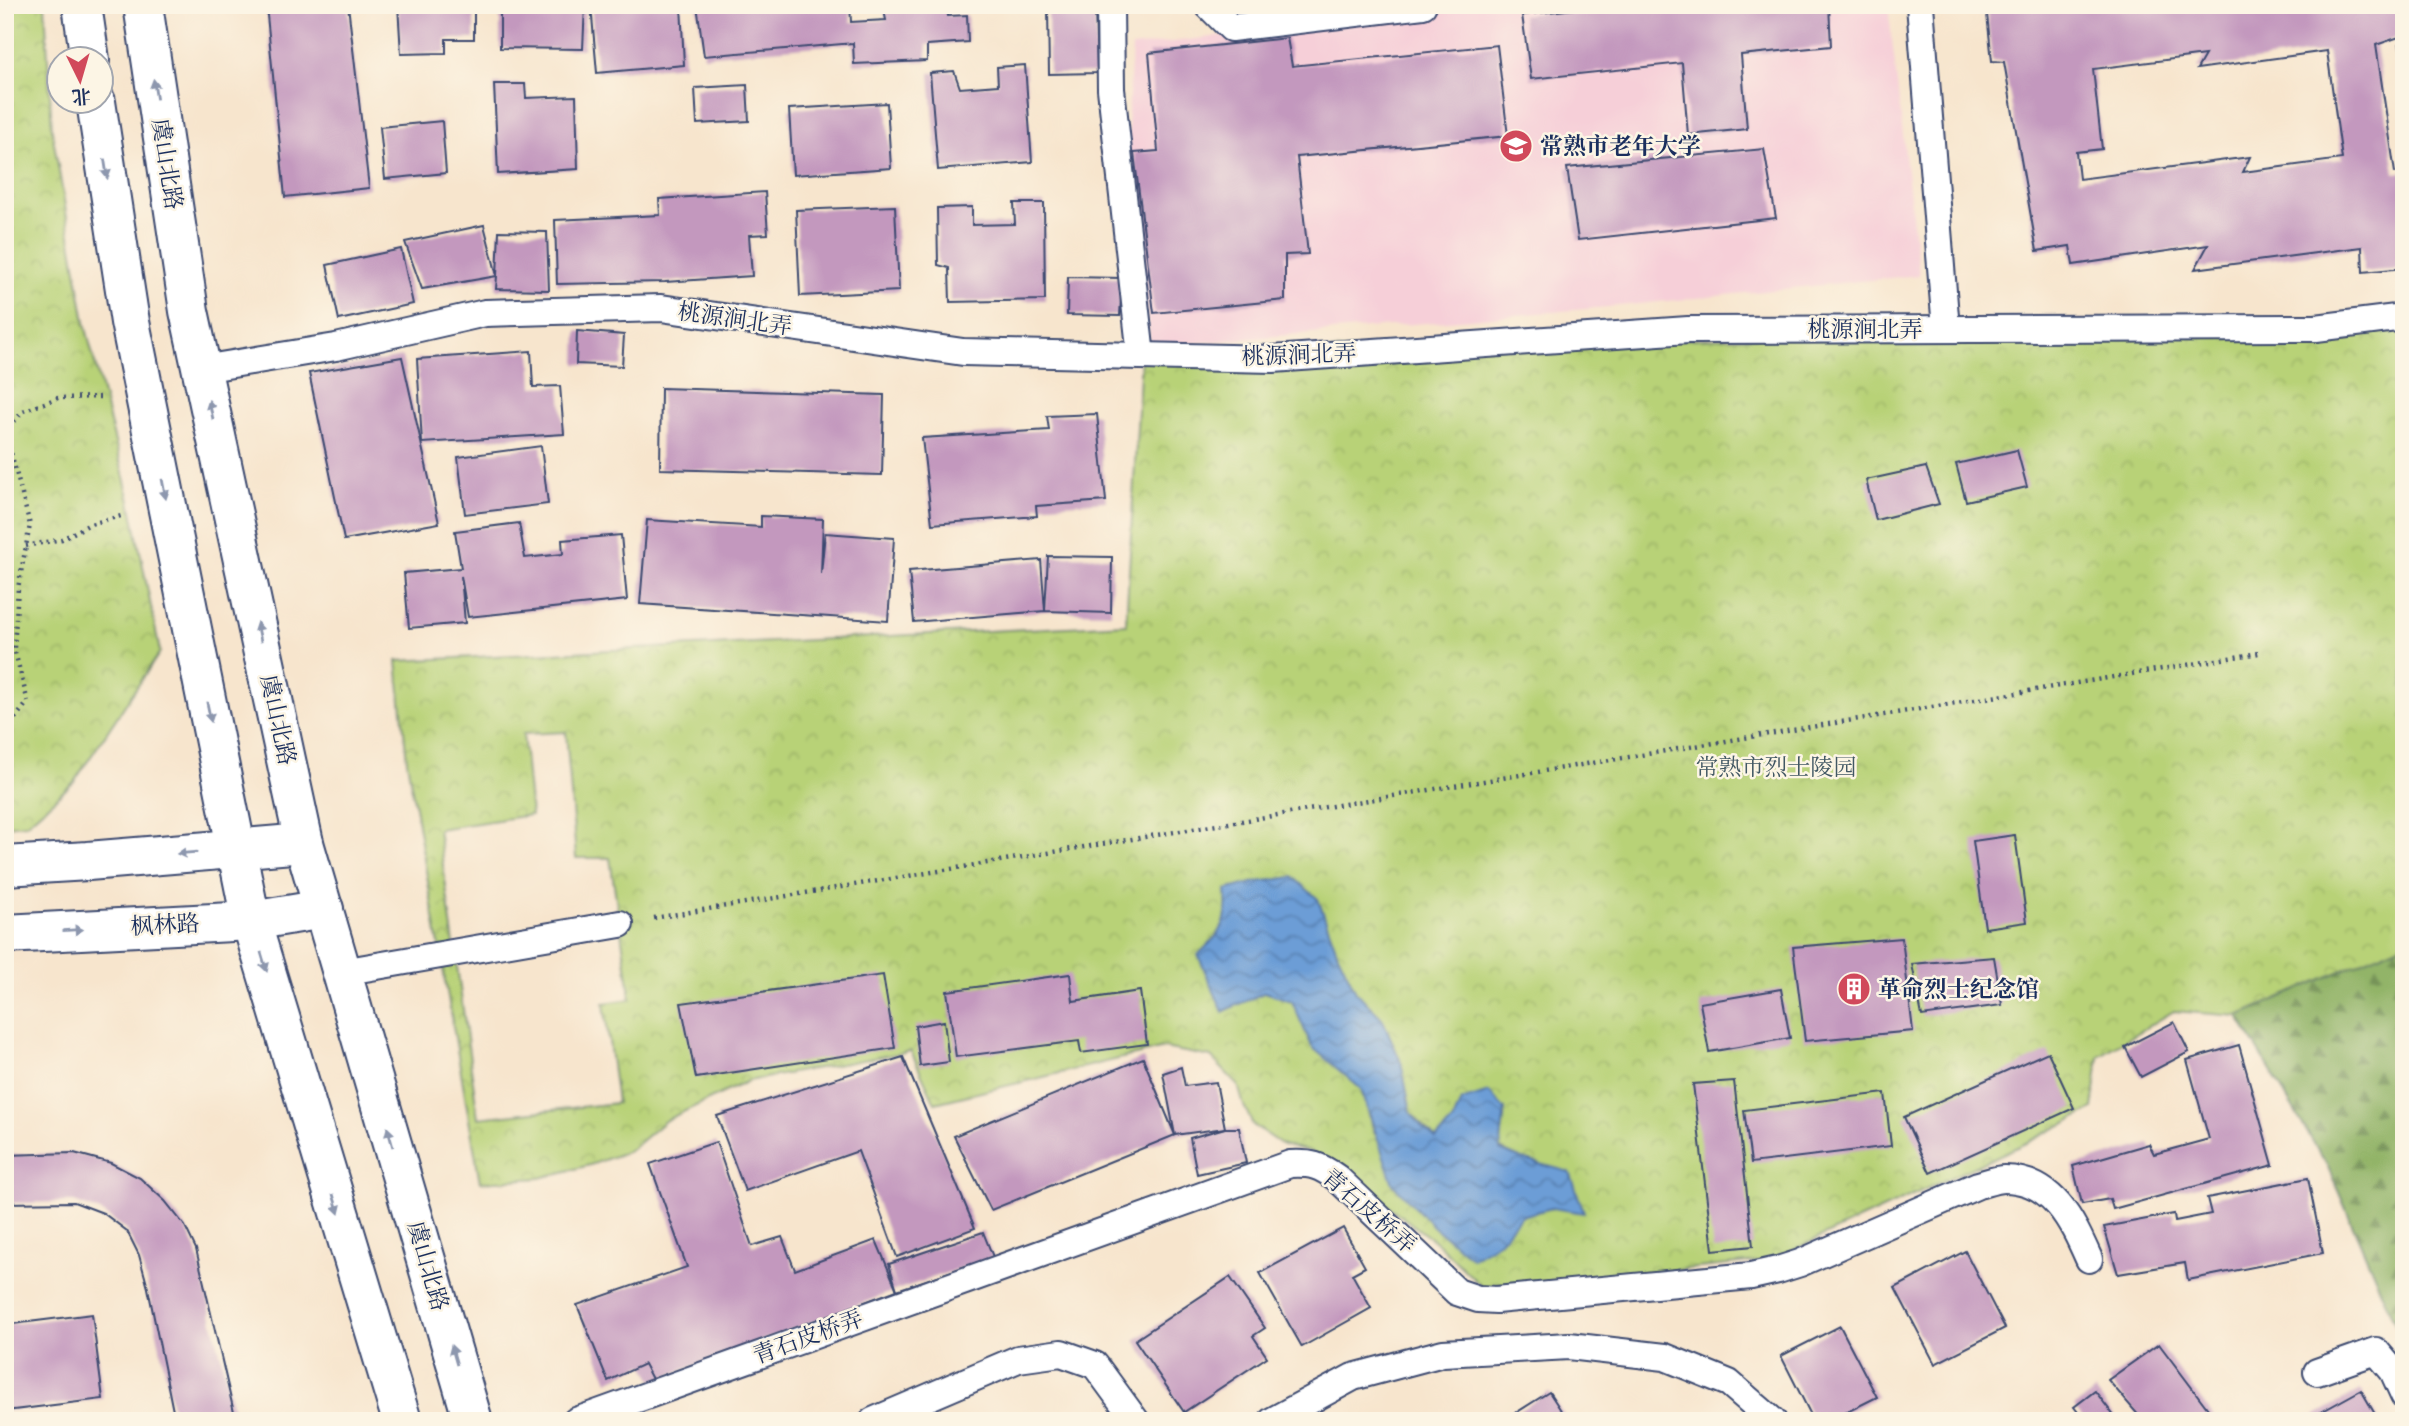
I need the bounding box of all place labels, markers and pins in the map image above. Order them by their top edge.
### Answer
school or university icon: 常熟市老年大学 [1497,127,1535,165]
place label: 常熟市老年大学 [1540,131,1701,162]
building icon: 革命烈士纪念馆 [1835,970,1873,1008]
place label: 革命烈士纪念馆 [1878,974,2039,1005]

